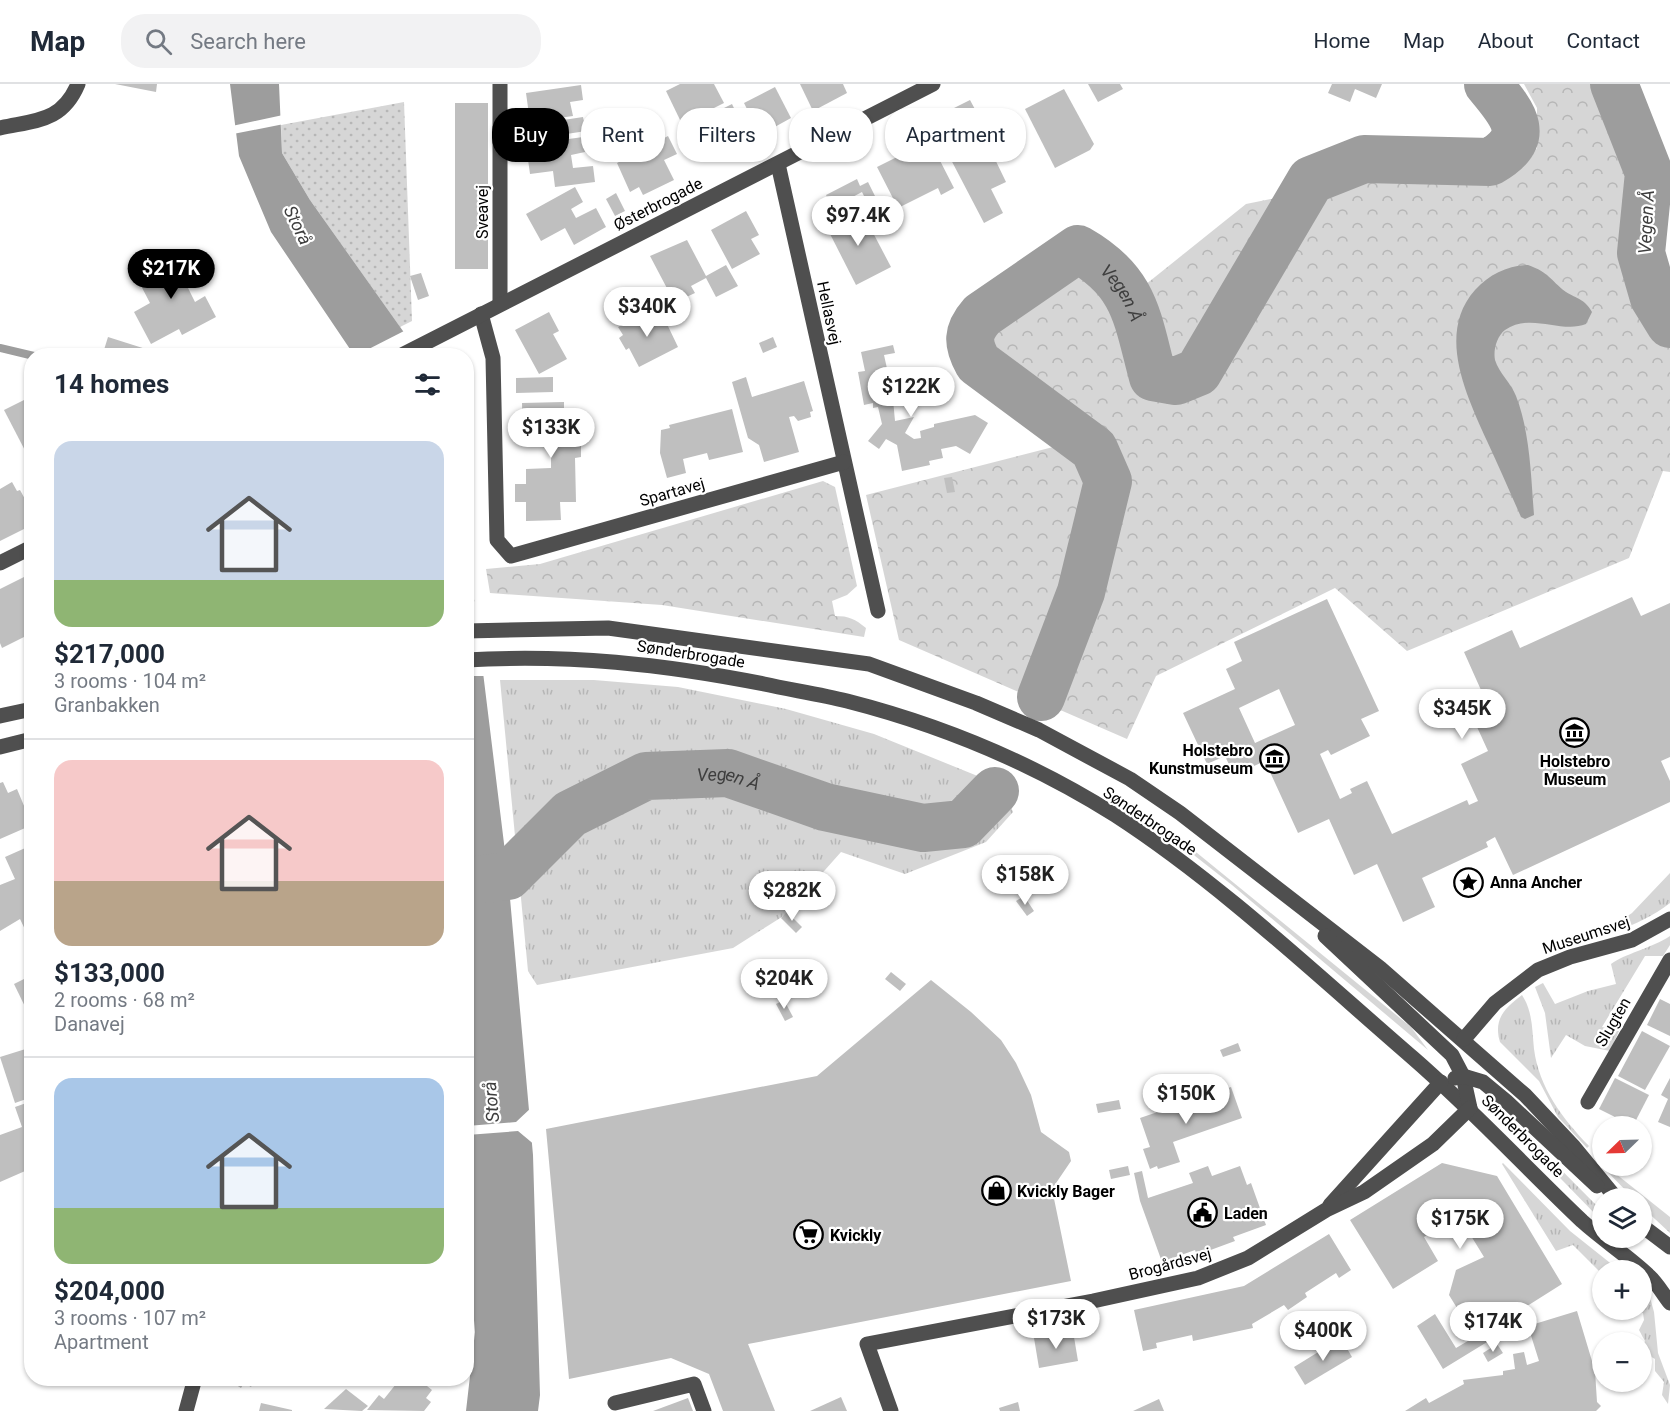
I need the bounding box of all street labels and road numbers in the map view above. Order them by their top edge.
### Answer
street label: Østerbrogade [610,174,706,234]
street label: Sveavej [473,185,492,239]
street label: Hellasvej [813,279,845,347]
street label: Spartavej [637,474,707,510]
street label: Sønderbrogade [636,636,746,672]
street label: Sønderbrogade [1100,783,1200,859]
street label: Museumsvej [1540,912,1632,958]
street label: Slugten [1591,994,1635,1050]
street label: Sønderbrogade [1478,1091,1568,1181]
street label: Brogårdsvej [1127,1244,1213,1284]

